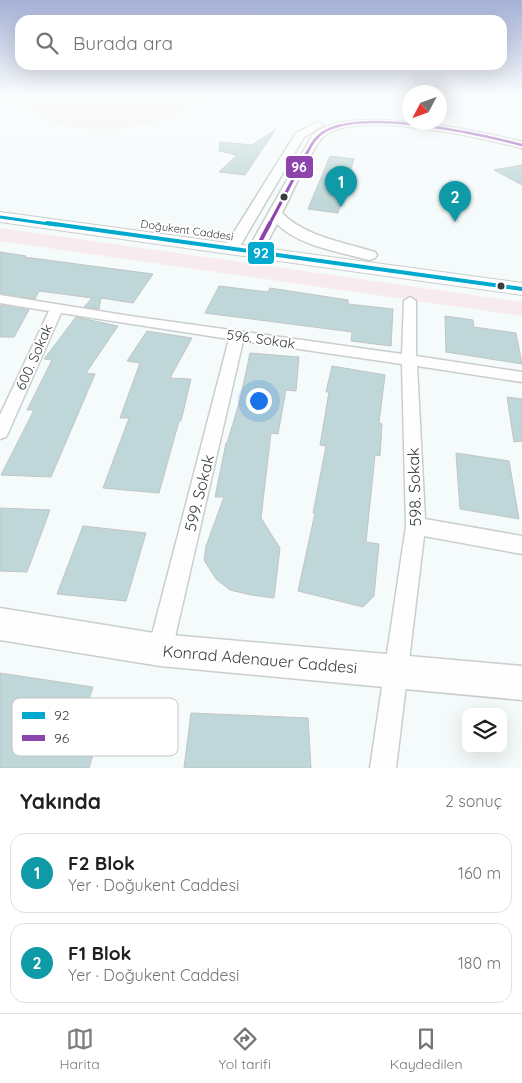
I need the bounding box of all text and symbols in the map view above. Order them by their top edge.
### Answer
search box [15,15,507,70]
icon: search [33,29,61,57]
text: Burada ara [73,31,173,55]
north arrow [402,85,447,130]
line badge: 96 [285,155,314,179]
text: 96 [291,158,307,176]
pin: 1 [325,166,357,207]
pin: 2 [439,181,471,222]
unlabelled marker [279,192,289,202]
street label: Doğukent Caddesi [140,217,234,243]
line badge: 92 [247,241,275,265]
text: 92 [253,244,269,262]
unlabelled marker [496,281,506,291]
street label: 600. Sokak [11,321,57,393]
street label: 596. Sokak [226,325,296,353]
your location [246,388,272,414]
street label: 598. Sokak [403,447,425,527]
street label: 599. Sokak [180,452,218,534]
street label: Konrad Adenauer Caddesi [162,641,358,677]
legend [12,698,178,756]
text: 92 [54,706,70,724]
map controls [462,708,507,753]
button: layers [462,708,507,753]
text: 96 [54,729,70,747]
text: Yakında [20,788,101,814]
text: 2 sonuç [445,791,502,811]
text: F2 Blok [68,851,135,875]
text: 1 [34,863,40,883]
text: 160 m [458,863,501,883]
text: Yer · Doğukent Caddesi [68,875,240,895]
text: F1 Blok [68,941,131,965]
text: 2 [32,953,42,973]
text: 180 m [458,953,501,973]
text: Yer · Doğukent Caddesi [68,965,240,985]
tab: Harita [59,1025,100,1073]
tab: Yol tarifi [219,1025,271,1073]
tab: Kaydedilen [390,1025,463,1073]

